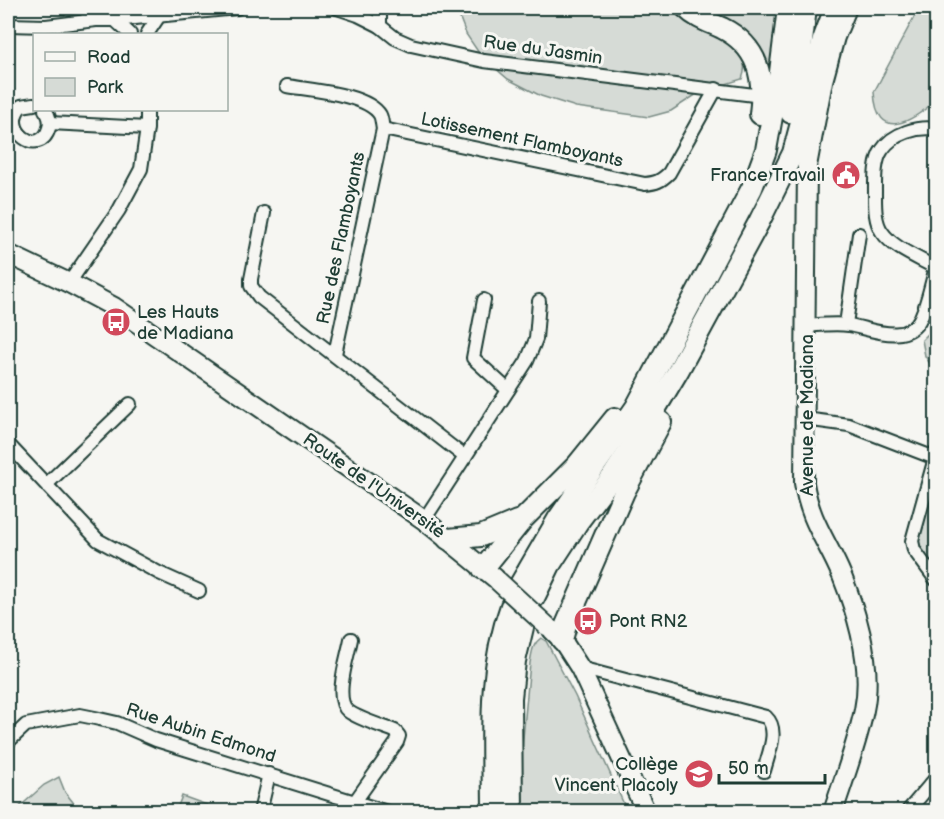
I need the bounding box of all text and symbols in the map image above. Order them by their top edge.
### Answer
street label: Rue du Jasmin [482,31,604,69]
legend [33,33,228,111]
text: Road [87,47,131,68]
text: Park [87,77,123,98]
street label: Lotissement Flamboyants [419,108,625,172]
street label: Rue des Flamboyants [313,150,370,326]
public building icon: France Travail [830,159,862,191]
place label: France Travail [710,165,825,186]
place label: Les Hauts de Madiana [137,302,234,344]
bus stop icon: Les Hauts de Madiana [100,306,132,338]
street label: Avenue de Madiana [797,334,818,496]
street label: Route de l'Université [299,429,449,543]
bus stop icon: Pont RN2 [572,605,604,637]
place label: Pont RN2 [609,611,688,632]
street label: Rue Aubin Edmond [123,699,279,767]
scale bar [719,747,826,785]
place label: Collège Vincent Placoly [554,754,679,796]
school or university icon: Collège Vincent Placoly [683,758,715,790]
text: 50 m [728,758,769,779]

